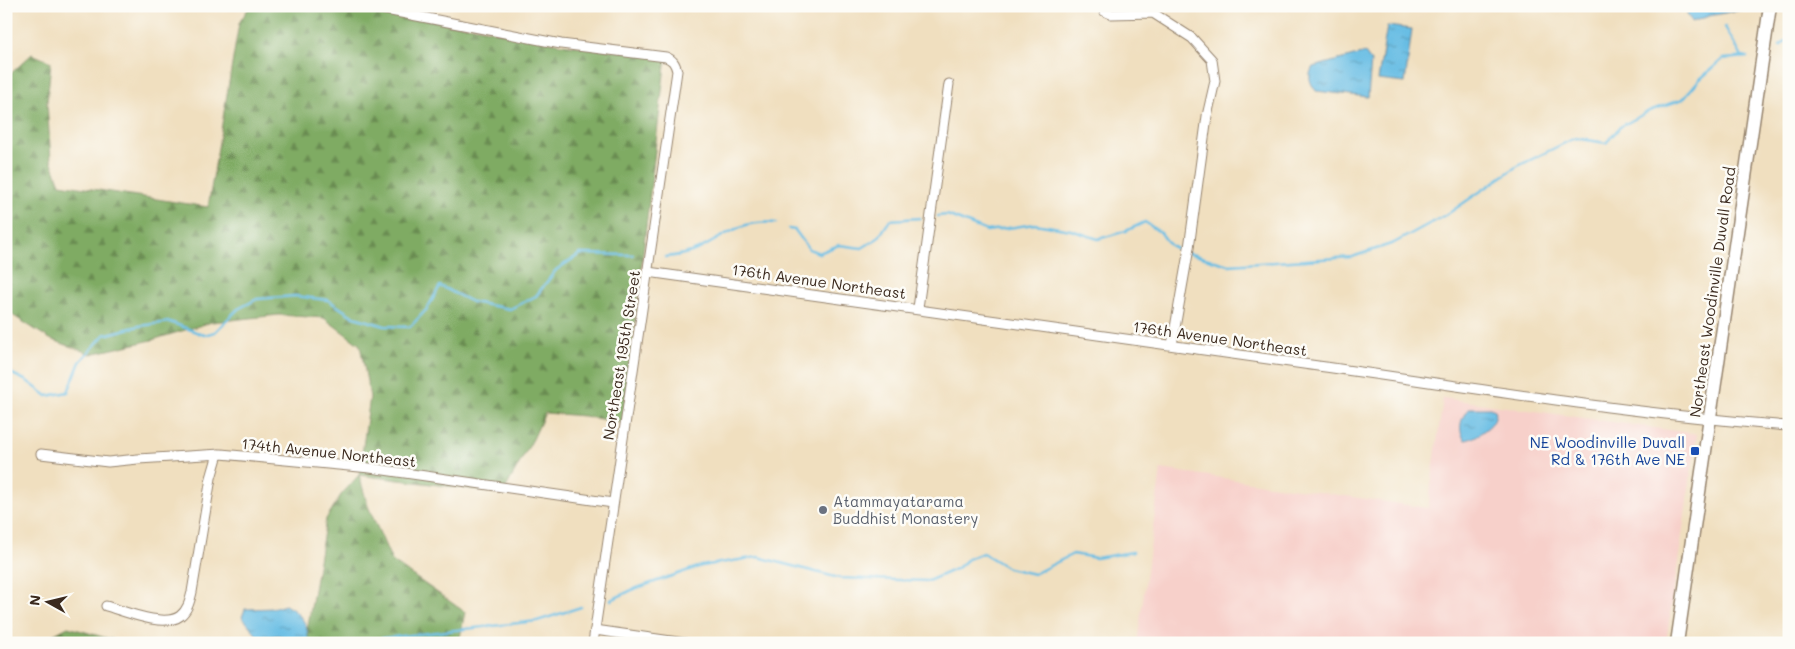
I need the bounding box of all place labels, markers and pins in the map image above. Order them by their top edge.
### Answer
place label: NE Woodinville Duvall Rd & 176th Ave NE [1530,432,1685,469]
marker: NE Woodinville Duvall Rd & 176th Ave NE [1689,445,1701,457]
place label: Atammayatarama Buddhist Monastery [833,491,978,528]
marker: Atammayatarama Buddhist Monastery [817,504,829,516]

